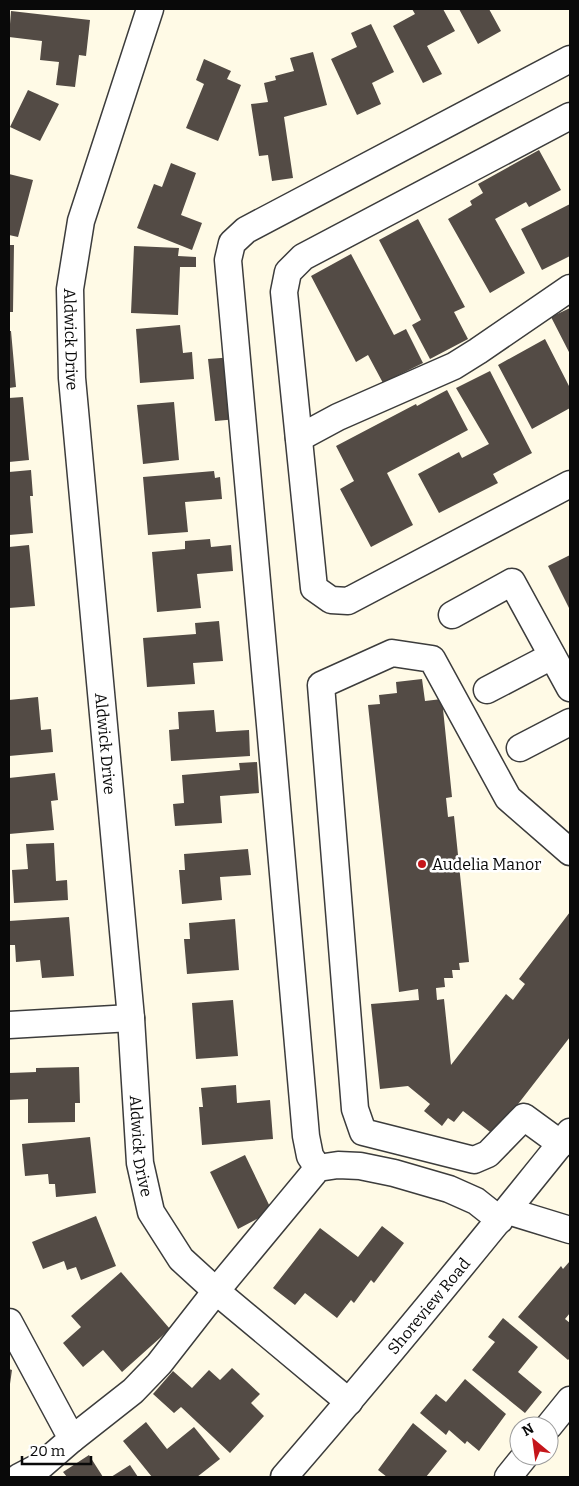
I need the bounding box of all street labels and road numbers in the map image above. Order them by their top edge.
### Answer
street label: Aldwick Drive [60,288,83,391]
street label: Aldwick Drive [92,692,120,795]
street label: Aldwick Drive [126,1095,157,1198]
street label: Shoreview Road [383,1254,474,1358]

